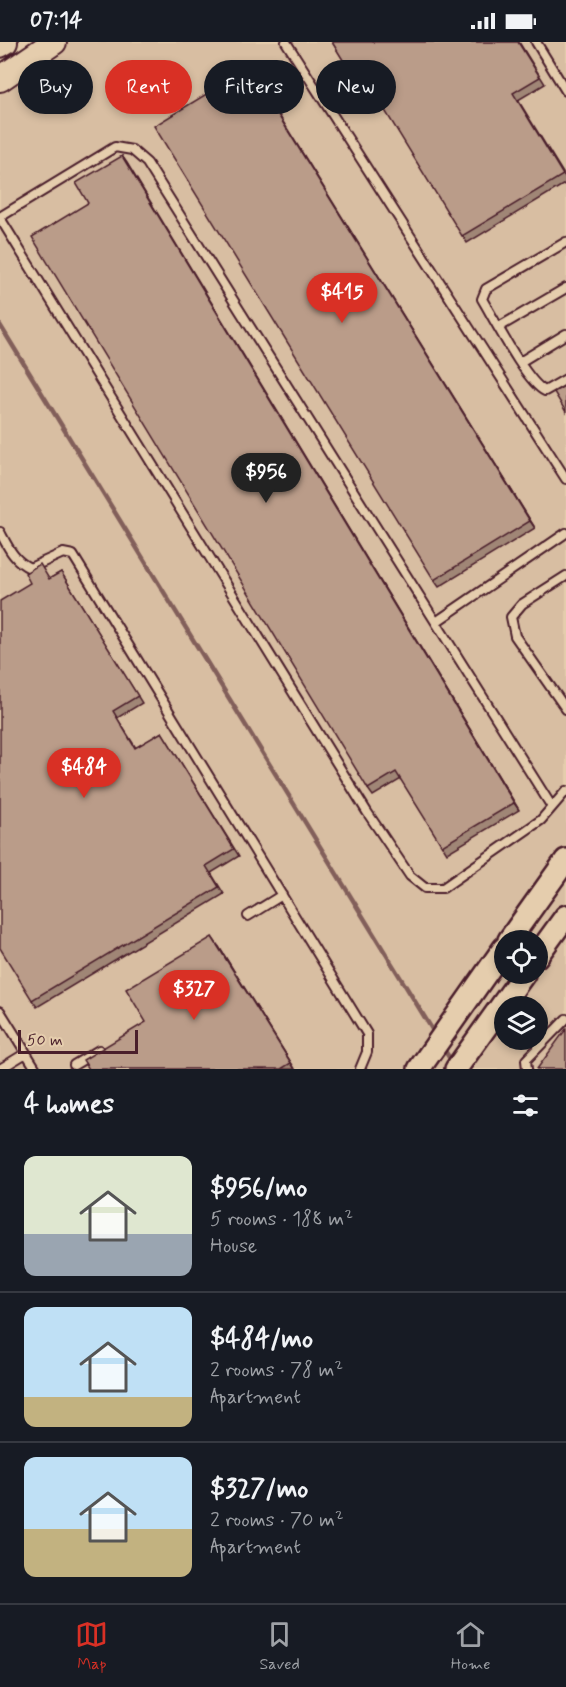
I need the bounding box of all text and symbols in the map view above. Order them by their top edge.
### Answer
text: 07:14 [30,7,82,35]
chip: Buy [18,60,93,114]
chip: Rent [105,60,192,114]
chip: Filters [204,60,304,114]
chip: New [316,60,396,114]
pin: $415 [306,273,378,324]
text: $415 [320,279,364,306]
pin: $956 [230,453,302,504]
text: $956 [245,459,287,486]
pin: $484 [48,748,120,799]
text: $484 [61,754,107,781]
map controls [494,930,548,1050]
button: locate [494,930,548,984]
pin: $327 [158,970,230,1021]
text: $327 [173,976,215,1003]
button: layers [494,996,548,1050]
scale bar [18,1027,138,1055]
text: 50 m [27,1030,63,1051]
text: 4 homes [24,1088,114,1122]
icon: filters [509,1089,542,1122]
text: $956/mo [210,1172,307,1206]
icon: home [72,1180,144,1252]
text: 5 rooms · 188 m² [210,1206,353,1233]
text: House [210,1233,257,1260]
text: $484/mo [210,1323,313,1357]
icon: home [72,1331,144,1403]
text: 2 rooms · 78 m² [210,1357,343,1384]
text: Apartment [210,1384,301,1411]
text: $327/mo [210,1473,308,1507]
icon: home [72,1481,144,1553]
text: 2 rooms · 70 m² [210,1507,344,1534]
text: Apartment [210,1534,301,1561]
tab: Map [75,1618,108,1675]
tab: Saved [259,1618,300,1675]
tab: Home [451,1618,491,1675]

